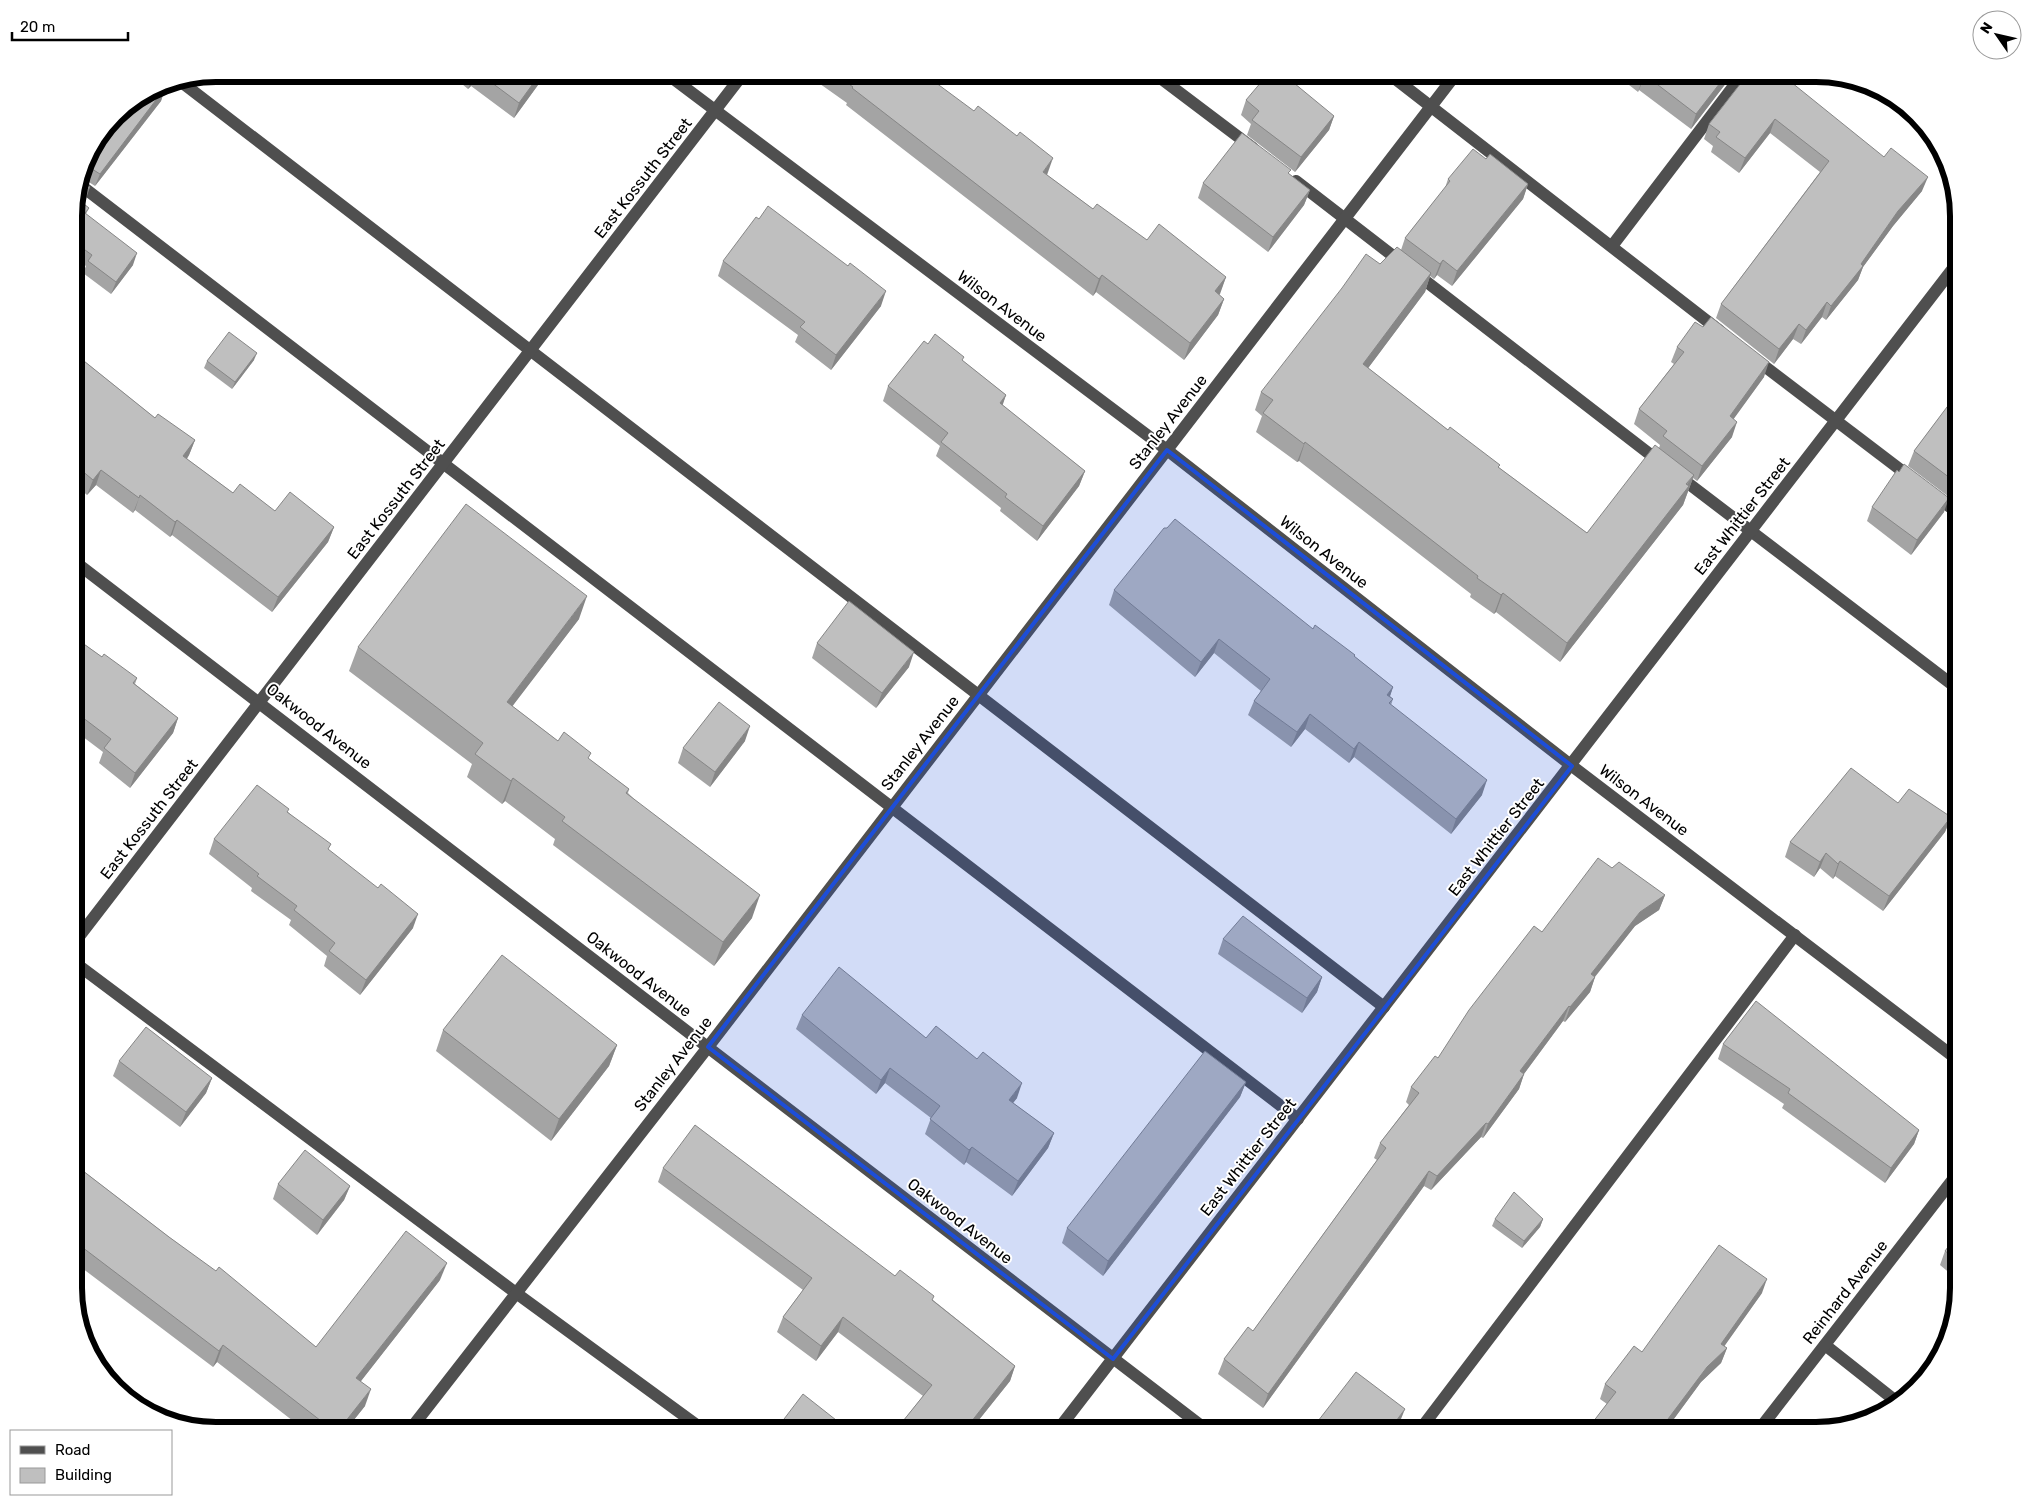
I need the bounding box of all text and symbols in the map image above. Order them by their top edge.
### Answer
scale bar [12,10,129,42]
north arrow [1972,10,2022,60]
text: 20 m [20,18,55,36]
text: N [1977,19,1997,37]
street label: East Kossuth Street [590,114,696,242]
street label: Wilson Avenue [953,266,1051,346]
street label: Stanley Avenue [1125,371,1211,473]
street label: East Kossuth Street [343,435,449,563]
street label: East Whittier Street [1690,453,1794,579]
street label: Wilson Avenue [1276,512,1372,592]
street label: Oakwood Avenue [263,679,375,773]
street label: Stanley Avenue [877,692,963,794]
street label: East Kossuth Street [96,755,202,883]
street label: Wilson Avenue [1595,760,1693,840]
street label: East Whittier Street [1444,774,1548,900]
street label: Oakwood Avenue [583,927,695,1021]
street label: Stanley Avenue [630,1013,716,1115]
street label: East Whittier Street [1196,1094,1300,1220]
street label: Oakwood Avenue [904,1174,1016,1268]
street label: Reinhard Avenue [1799,1236,1891,1348]
legend [10,1430,172,1495]
text: Road [55,1441,91,1459]
text: Building [55,1466,112,1484]

